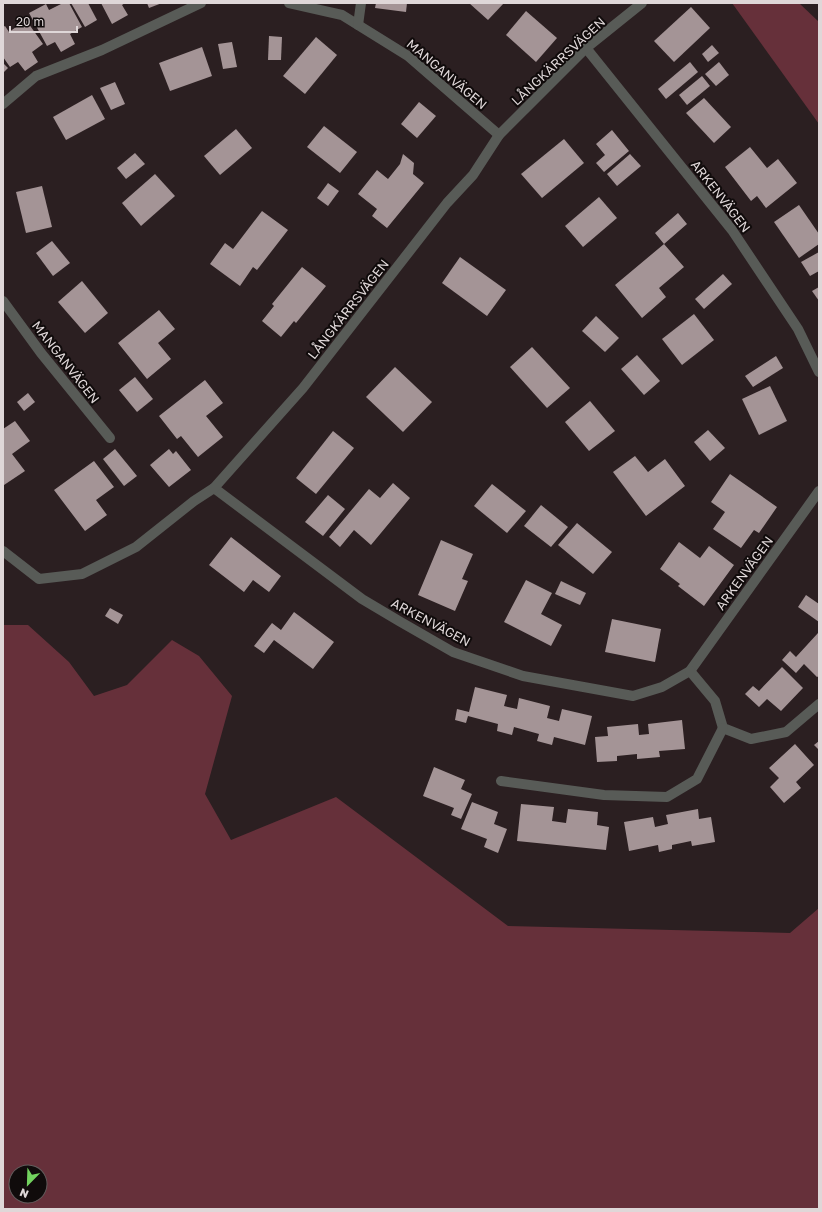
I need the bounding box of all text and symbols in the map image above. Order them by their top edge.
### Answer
scale bar [10,8,77,34]
street label: LÅNGKÄRRSVÄGEN [508,13,608,109]
text: 20 m [16,14,44,29]
street label: MANGANVÄGEN [403,36,491,112]
street label: ARKENVÄGEN [688,157,754,235]
street label: LÅNGKÄRRSVÄGEN [304,256,392,362]
street label: MANGANVÄGEN [29,318,103,406]
street label: ARKENVÄGEN [712,533,776,613]
street label: ARKENVÄGEN [389,594,473,650]
north arrow [8,1164,48,1204]
text: N [18,1186,30,1201]

